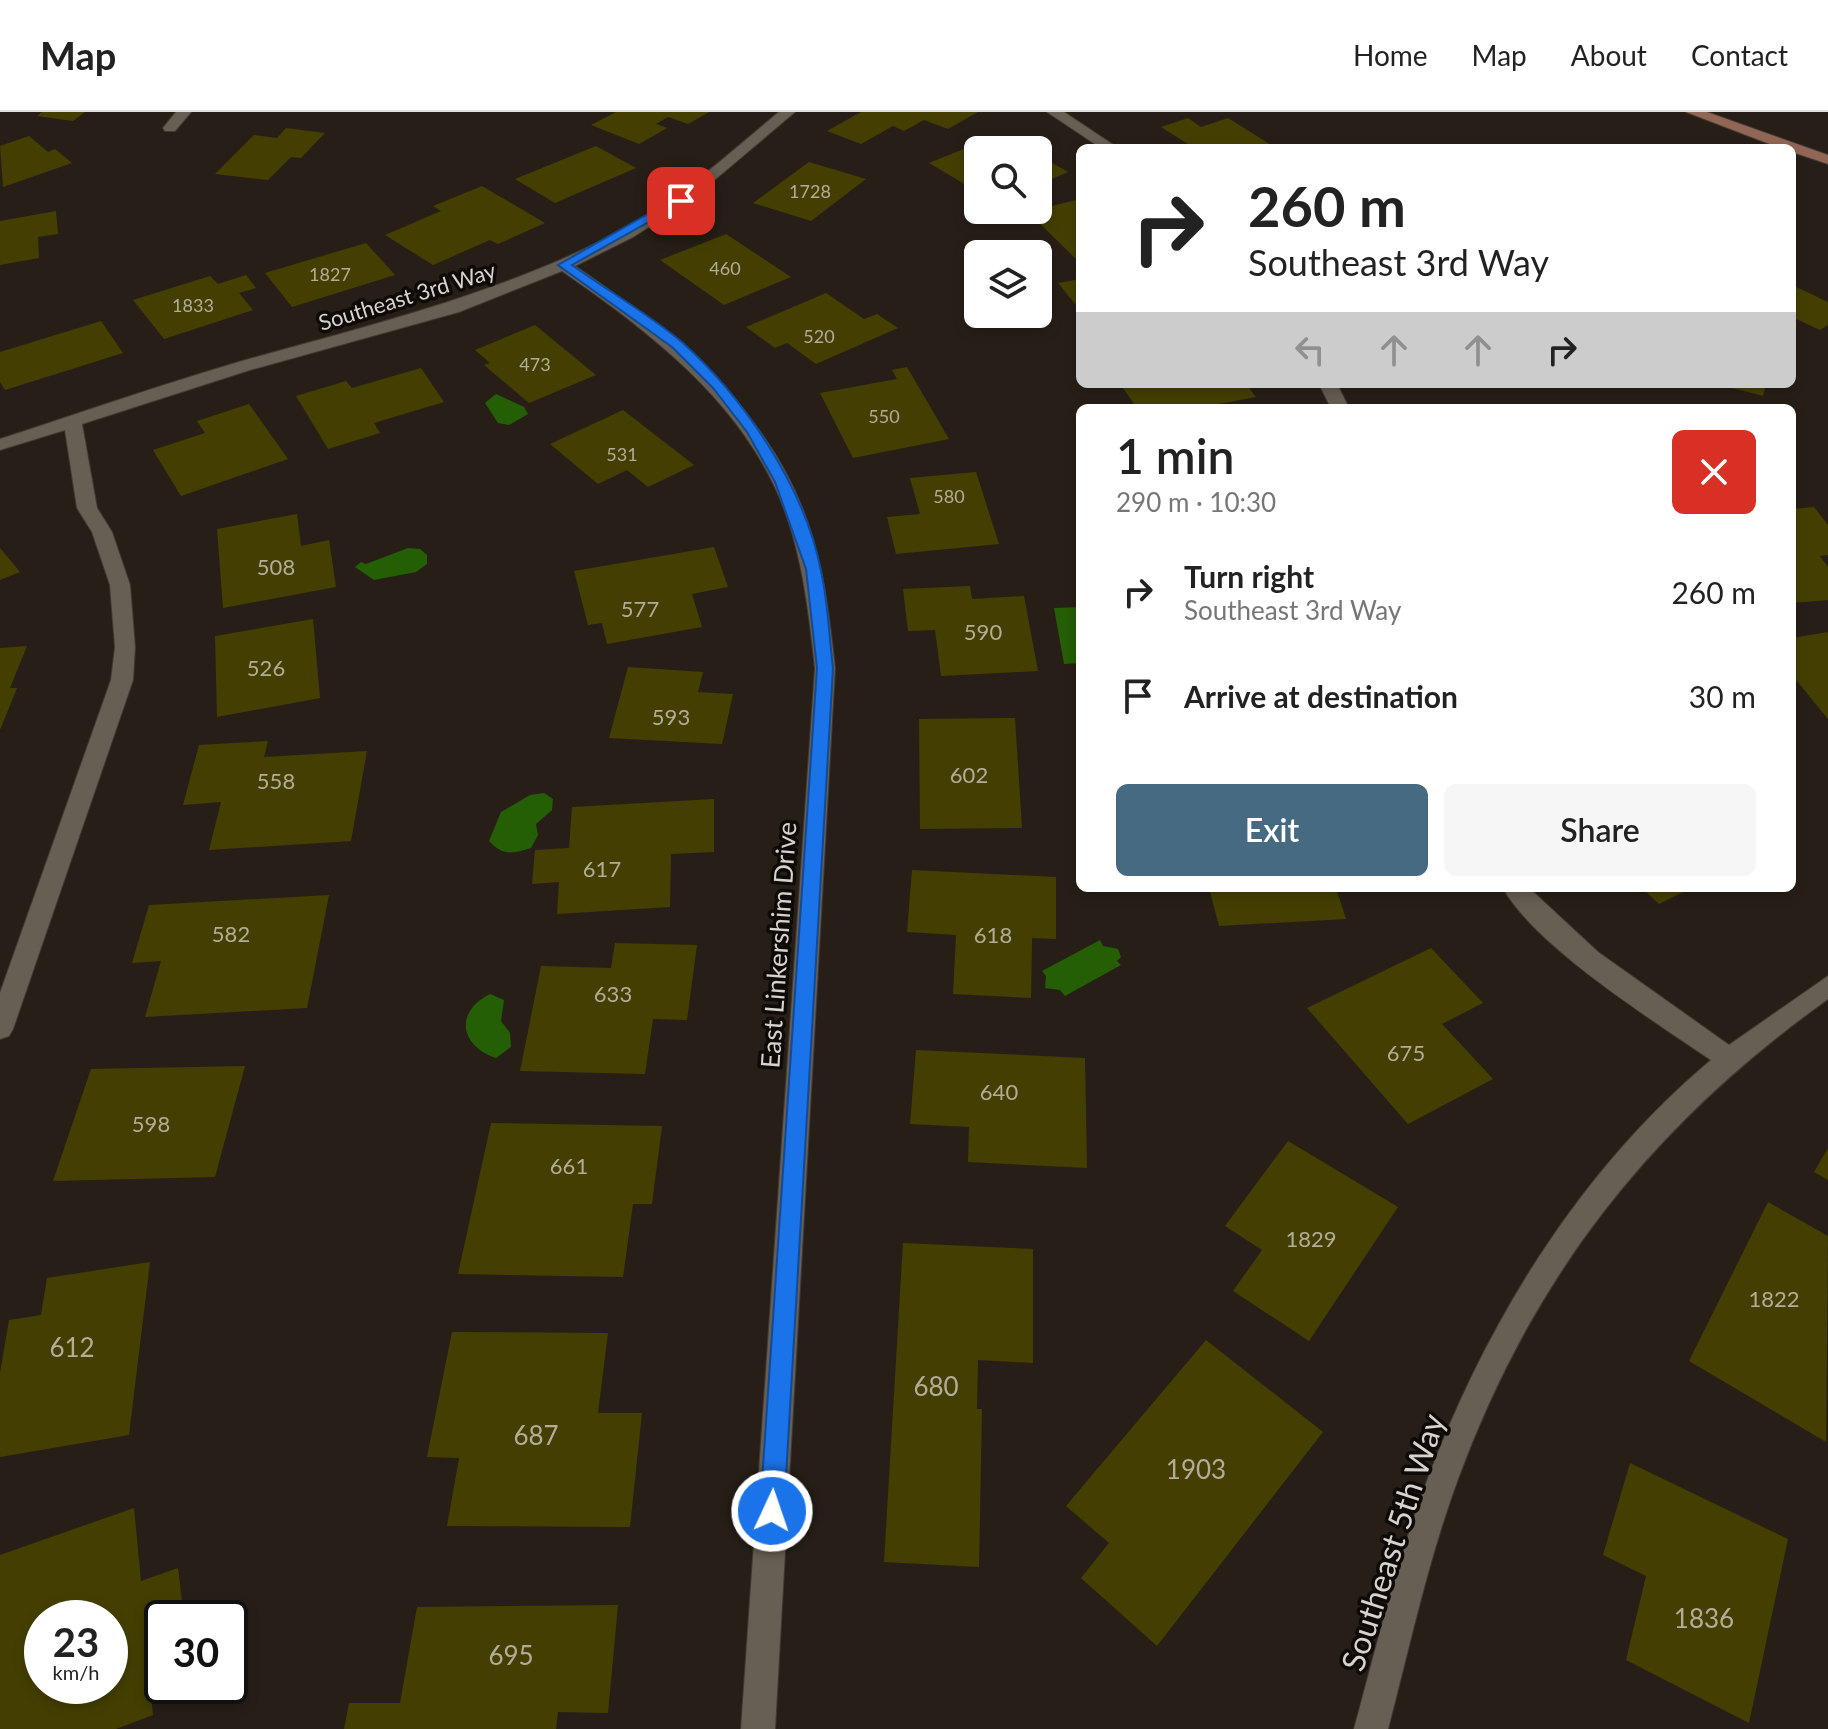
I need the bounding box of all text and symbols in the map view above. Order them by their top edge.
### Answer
text: Map [40,32,116,78]
text: Home [1353,38,1428,72]
text: Map [1472,38,1527,72]
text: About [1571,38,1647,72]
text: Contact [1691,38,1788,72]
map controls [964,136,1052,328]
button: search [964,136,1052,224]
pin [647,167,715,235]
text: 260 m [1248,172,1406,239]
icon: right [1116,176,1220,280]
icon: arrive [659,179,703,223]
house number: 1728 [789,180,831,202]
button: layers [964,240,1052,328]
text: Southeast 3rd Way [1248,240,1549,284]
street label: Southeast 3rd Way [315,256,500,336]
house number: 460 [709,257,741,279]
house number: 1827 [309,263,351,285]
house number: 1833 [172,294,214,316]
house number: 520 [803,325,835,347]
icon: left [1288,328,1332,372]
icon: ahead [1372,328,1416,372]
icon: ahead [1456,328,1500,372]
icon: right [1540,328,1584,372]
house number: 473 [519,353,551,375]
house number: 550 [868,405,900,427]
text: 1 min [1116,427,1234,484]
button: close [1672,430,1756,514]
house number: 531 [606,443,638,465]
house number: 580 [933,485,965,507]
text: 290 m · 10:30 [1116,486,1276,518]
house number: 508 [257,553,295,580]
text: Turn right [1184,558,1314,594]
icon: right [1116,570,1160,614]
text: 260 m [1671,574,1756,610]
text: Southeast 3rd Way [1184,594,1401,626]
house number: 577 [621,595,659,622]
house number: 590 [964,618,1002,645]
house number: 526 [247,654,285,681]
icon: arrive [1116,674,1160,718]
text: Arrive at destination [1184,678,1458,714]
text: 30 m [1689,678,1756,714]
house number: 593 [652,703,690,730]
house number: 602 [950,761,988,788]
house number: 558 [257,767,295,794]
button: Exit [1116,784,1428,876]
button: Share [1444,784,1756,876]
street label: East Linkershim Drive [753,821,803,1069]
house number: 617 [583,855,621,882]
house number: 582 [212,920,250,947]
house number: 618 [974,921,1012,948]
house number: 633 [594,980,632,1007]
house number: 675 [1387,1039,1425,1066]
house number: 640 [980,1078,1018,1105]
house number: 598 [132,1110,170,1137]
house number: 661 [550,1152,588,1179]
house number: 1829 [1285,1225,1337,1252]
house number: 1822 [1748,1285,1800,1312]
house number: 612 [49,1331,95,1363]
house number: 680 [913,1370,959,1402]
street label: Southeast 5th Way [1332,1408,1452,1675]
house number: 687 [513,1419,559,1451]
house number: 1903 [1166,1453,1226,1485]
position arrow [730,1469,814,1553]
speed limit sign: 30 [144,1600,248,1704]
house number: 1836 [1674,1602,1734,1634]
text: 23 [53,1618,99,1666]
house number: 695 [488,1639,534,1671]
text: km/h [53,1660,99,1684]

